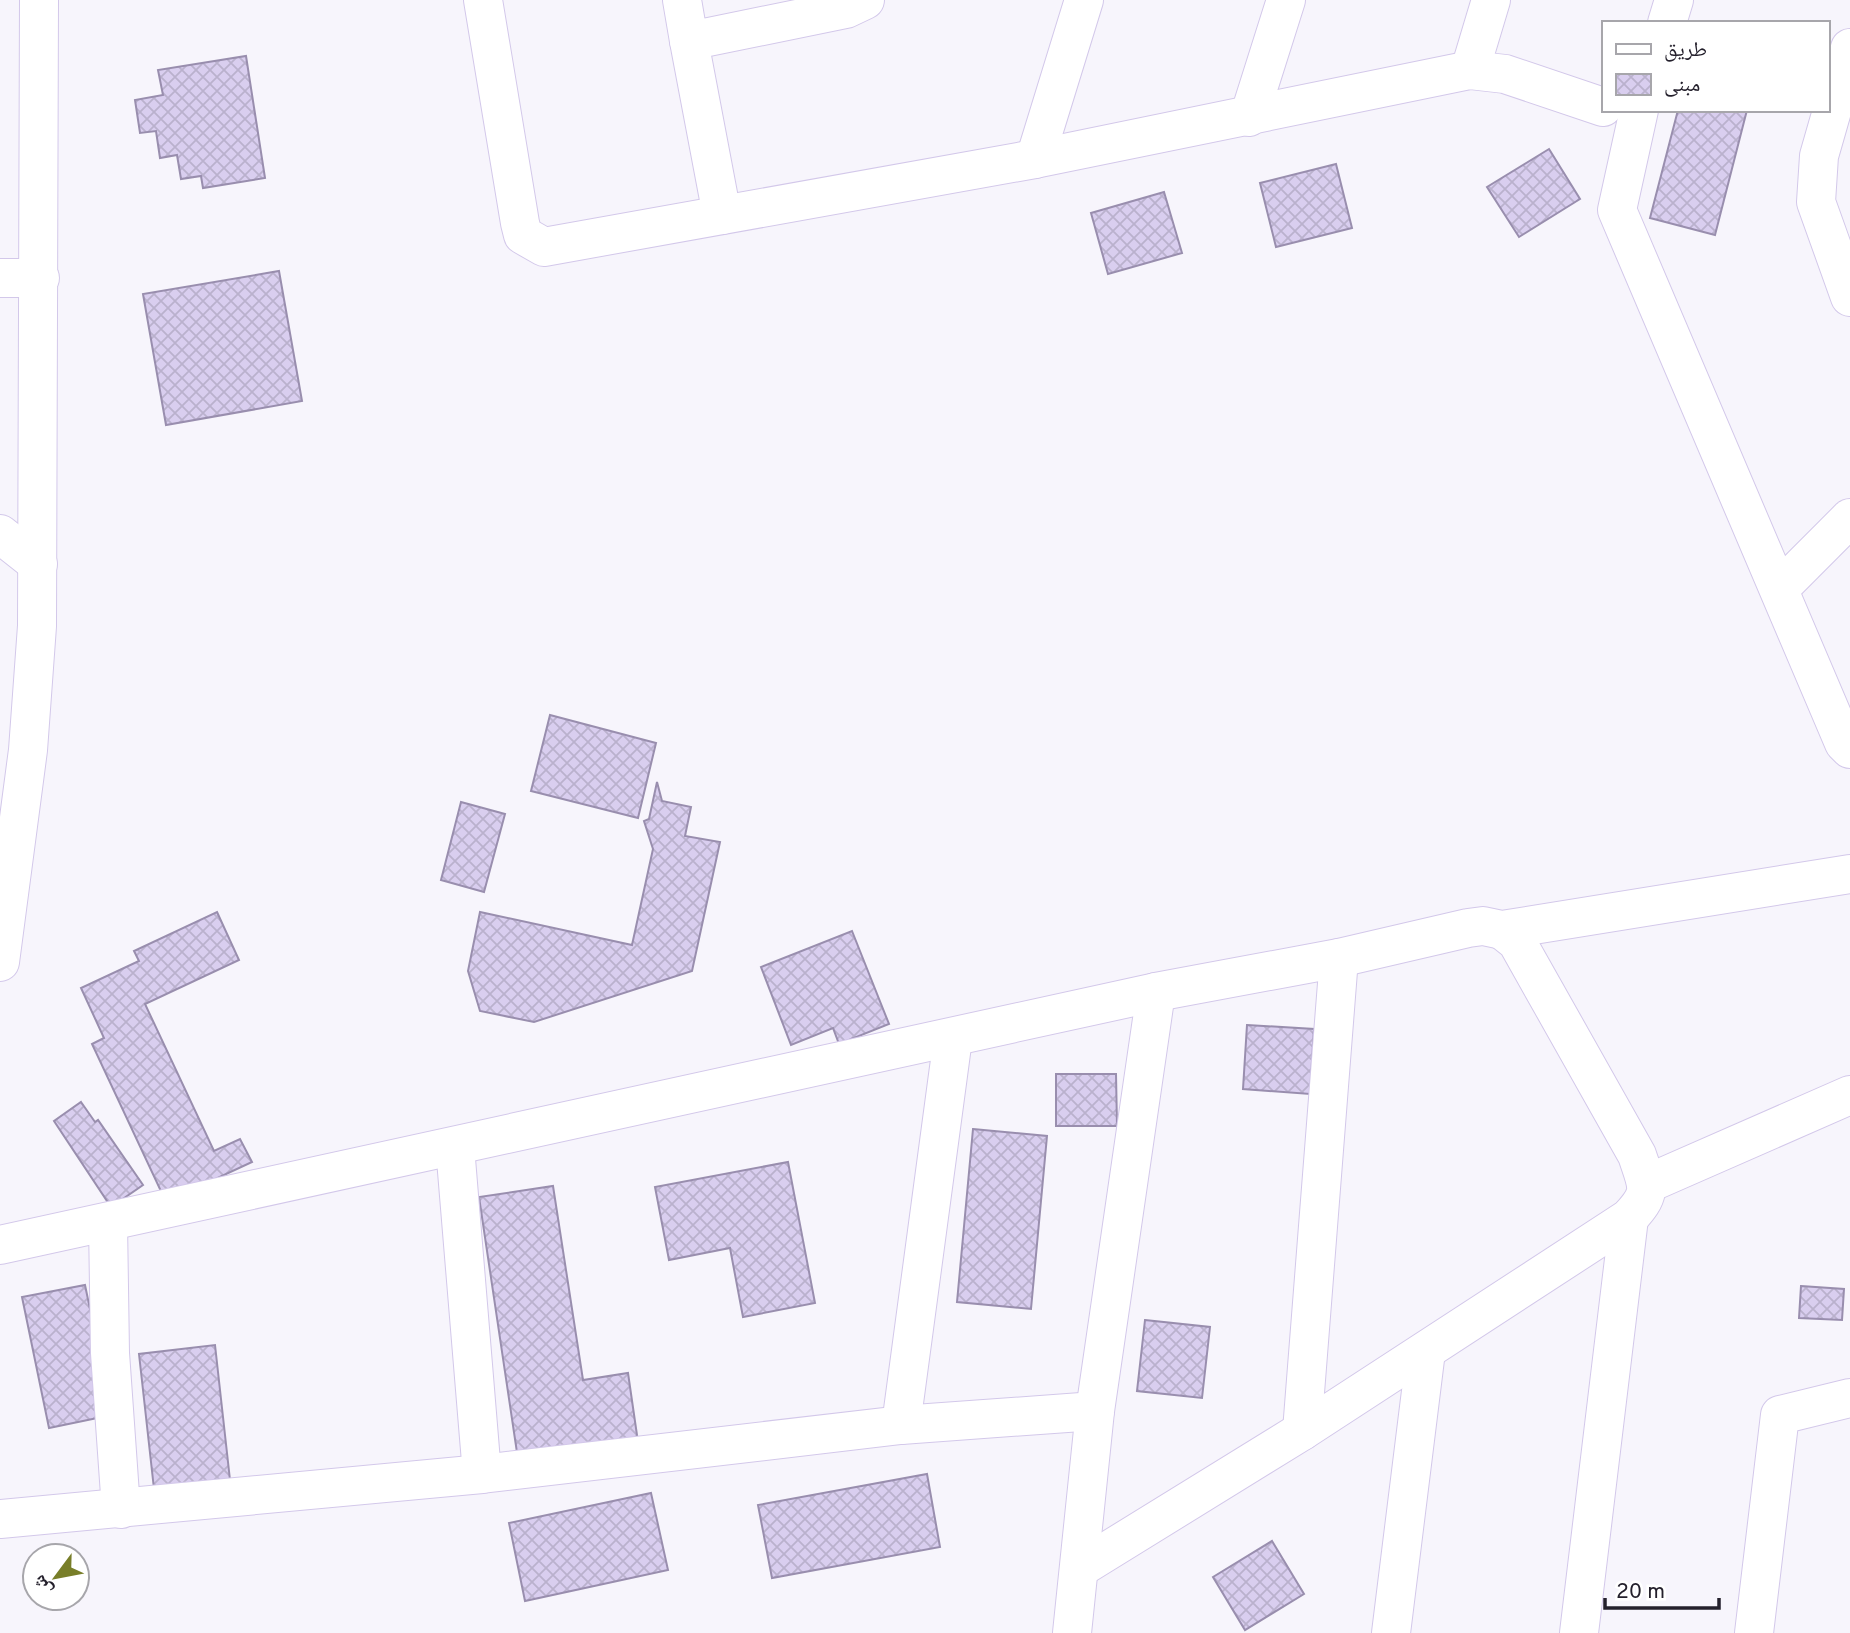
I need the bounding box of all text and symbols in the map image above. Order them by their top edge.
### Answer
legend [1602,21,1829,112]
text: طريق [1664,37,1707,64]
text: مبنى [1664,72,1700,99]
north arrow [21,1542,91,1612]
scale bar [1605,1566,1719,1610]
text: ش [28,1570,59,1600]
text: 20 m [1616,1579,1665,1606]

